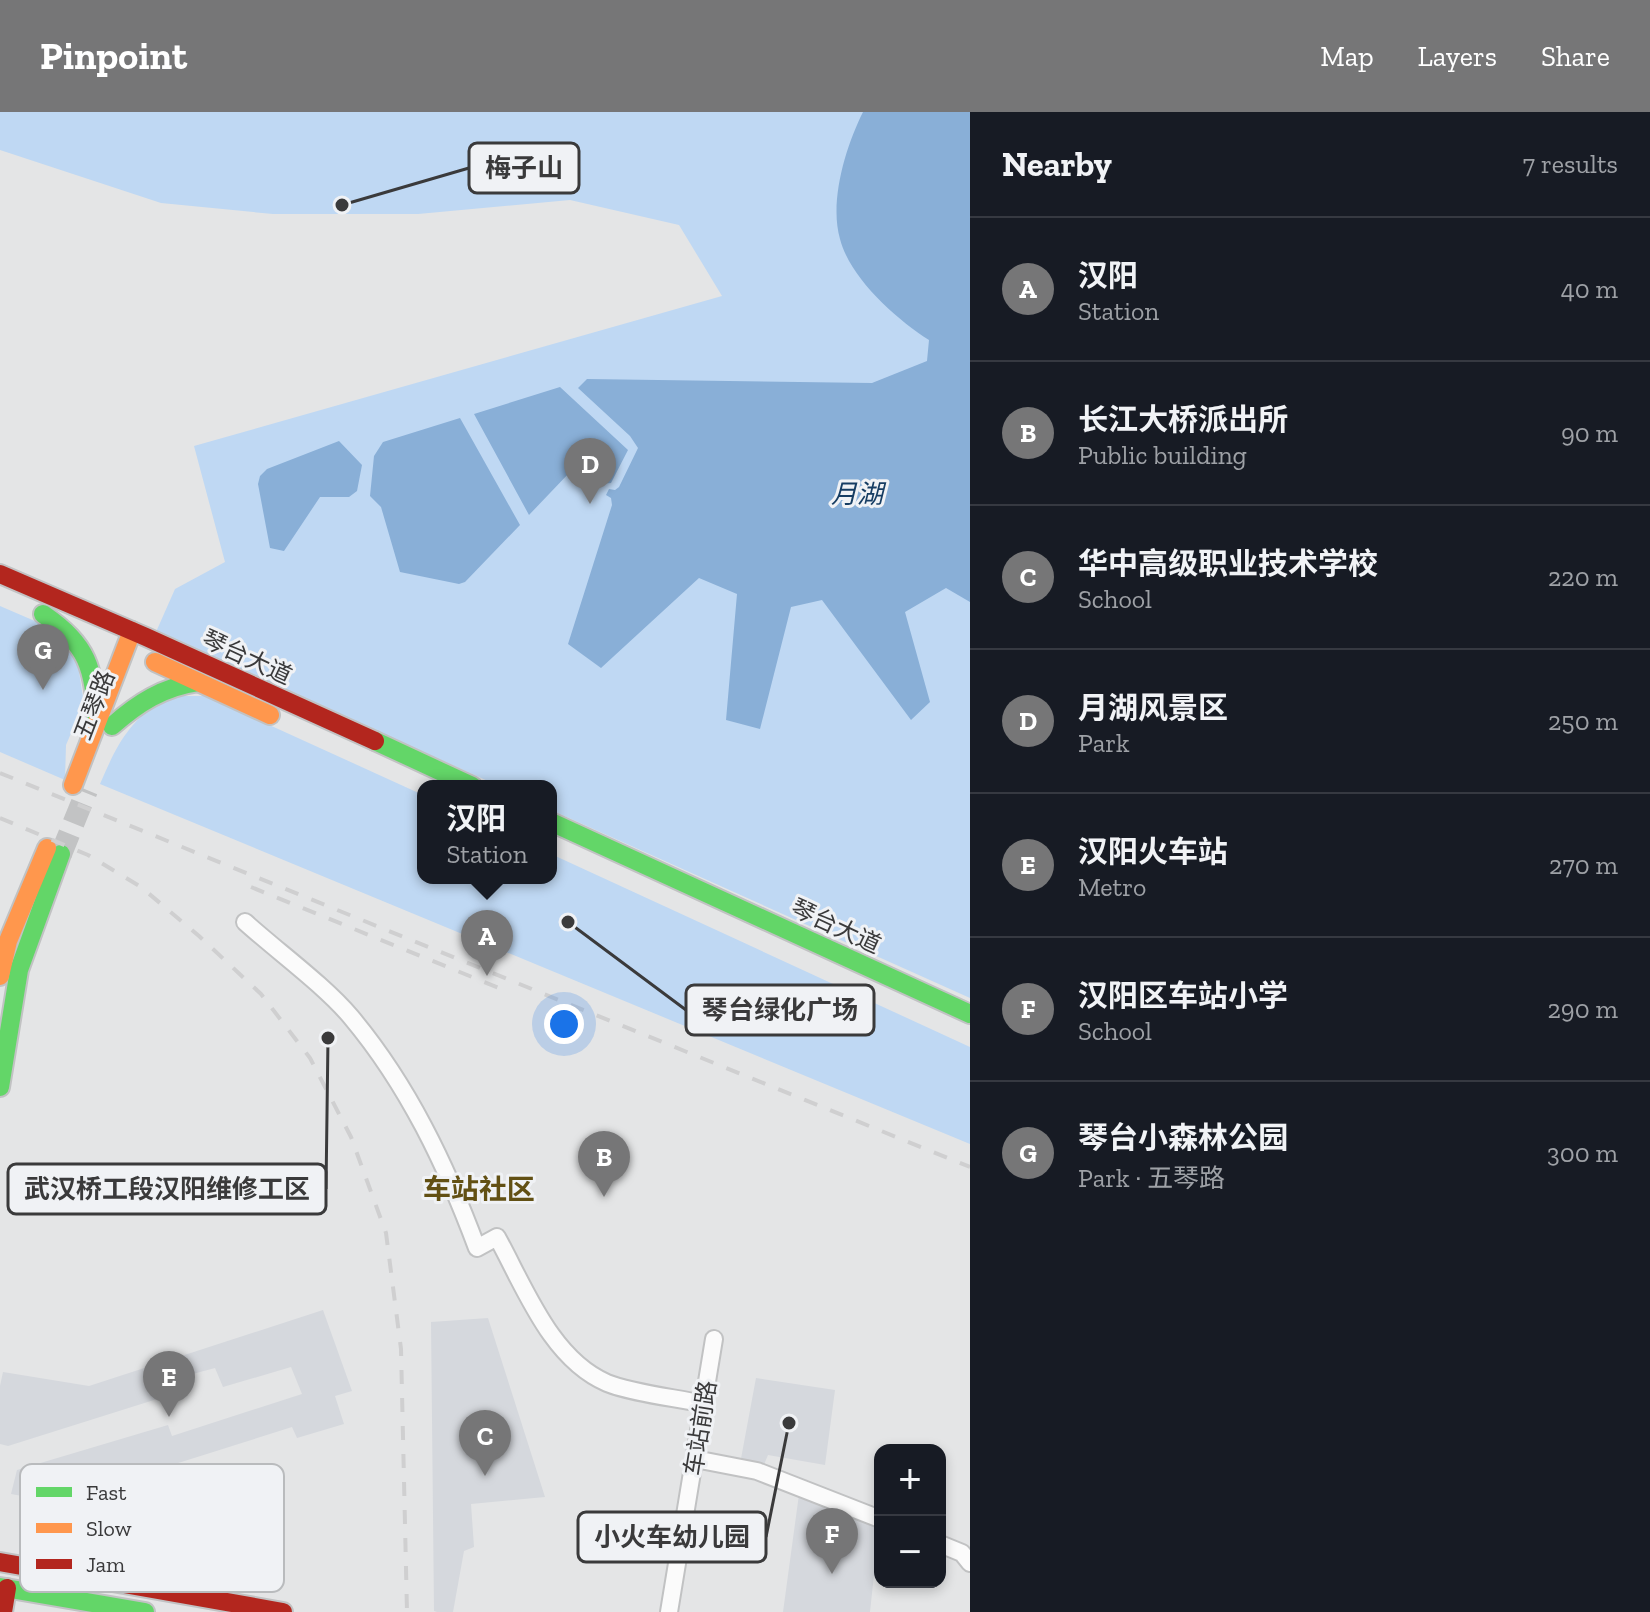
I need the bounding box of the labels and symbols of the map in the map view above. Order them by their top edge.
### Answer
callout: 梅子山 [469,143,579,193]
text: 梅子山 [485,152,563,184]
pin: D [564,438,616,504]
water label: 月湖 [831,478,887,510]
pin: G [17,624,69,690]
street label: 琴台大道 [197,624,297,690]
street label: 五琴路 [68,666,120,744]
street label: 琴台大道 [786,893,886,959]
pin: A [461,910,513,976]
callout: 琴台绿化广场 [686,985,874,1035]
text: 琴台绿化广场 [702,994,858,1026]
your location [544,1004,584,1044]
pin: B [578,1131,630,1197]
callout: 武汉桥工段汉阳维修工区 [8,1164,326,1214]
text: 武汉桥工段汉阳维修工区 [24,1173,310,1205]
district label: 车站社区 [423,1173,535,1206]
pin: E [143,1351,195,1417]
street label: 车站前路 [678,1378,722,1478]
pin: C [459,1410,511,1476]
legend [20,1464,284,1592]
text: Fast [86,1479,127,1506]
pin: F [806,1508,858,1574]
callout: 小火车幼儿园 [578,1512,766,1562]
text: Slow [86,1515,132,1542]
text: 小火车幼儿园 [594,1521,750,1553]
text: Jam [86,1551,125,1578]

